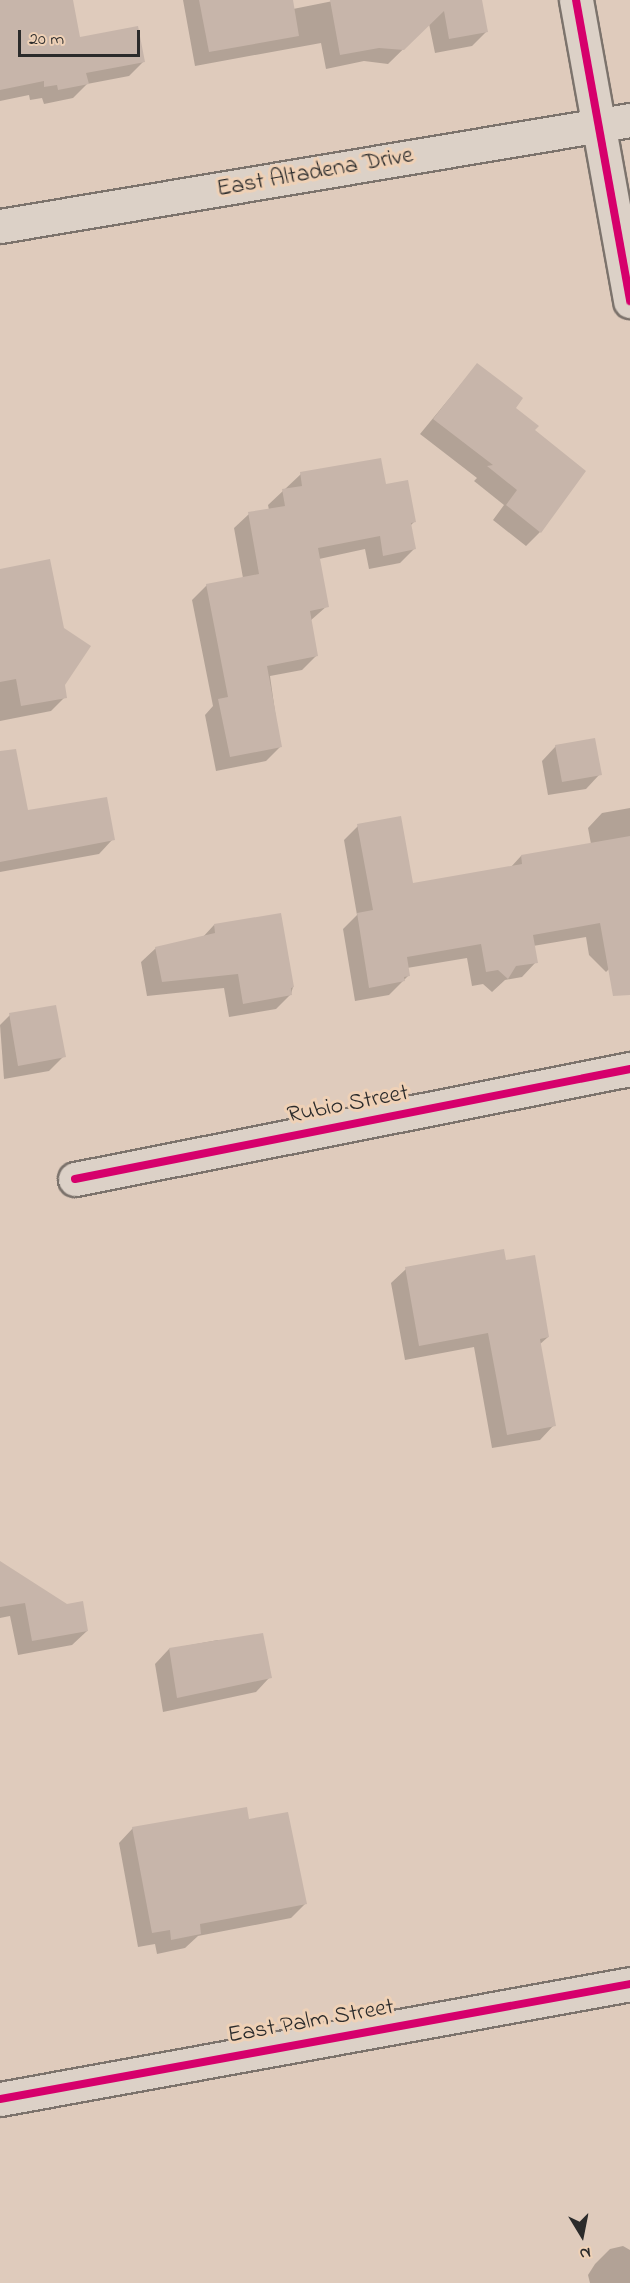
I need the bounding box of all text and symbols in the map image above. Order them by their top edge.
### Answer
scale bar [21,18,142,56]
text: 20 m [29,27,64,53]
street label: East Altadena Drive [215,142,415,204]
street label: Rubio Street [285,1079,411,1131]
street label: East Palm Street [226,1993,396,2051]
north arrow [552,2205,612,2265]
text: N [578,2240,593,2265]

